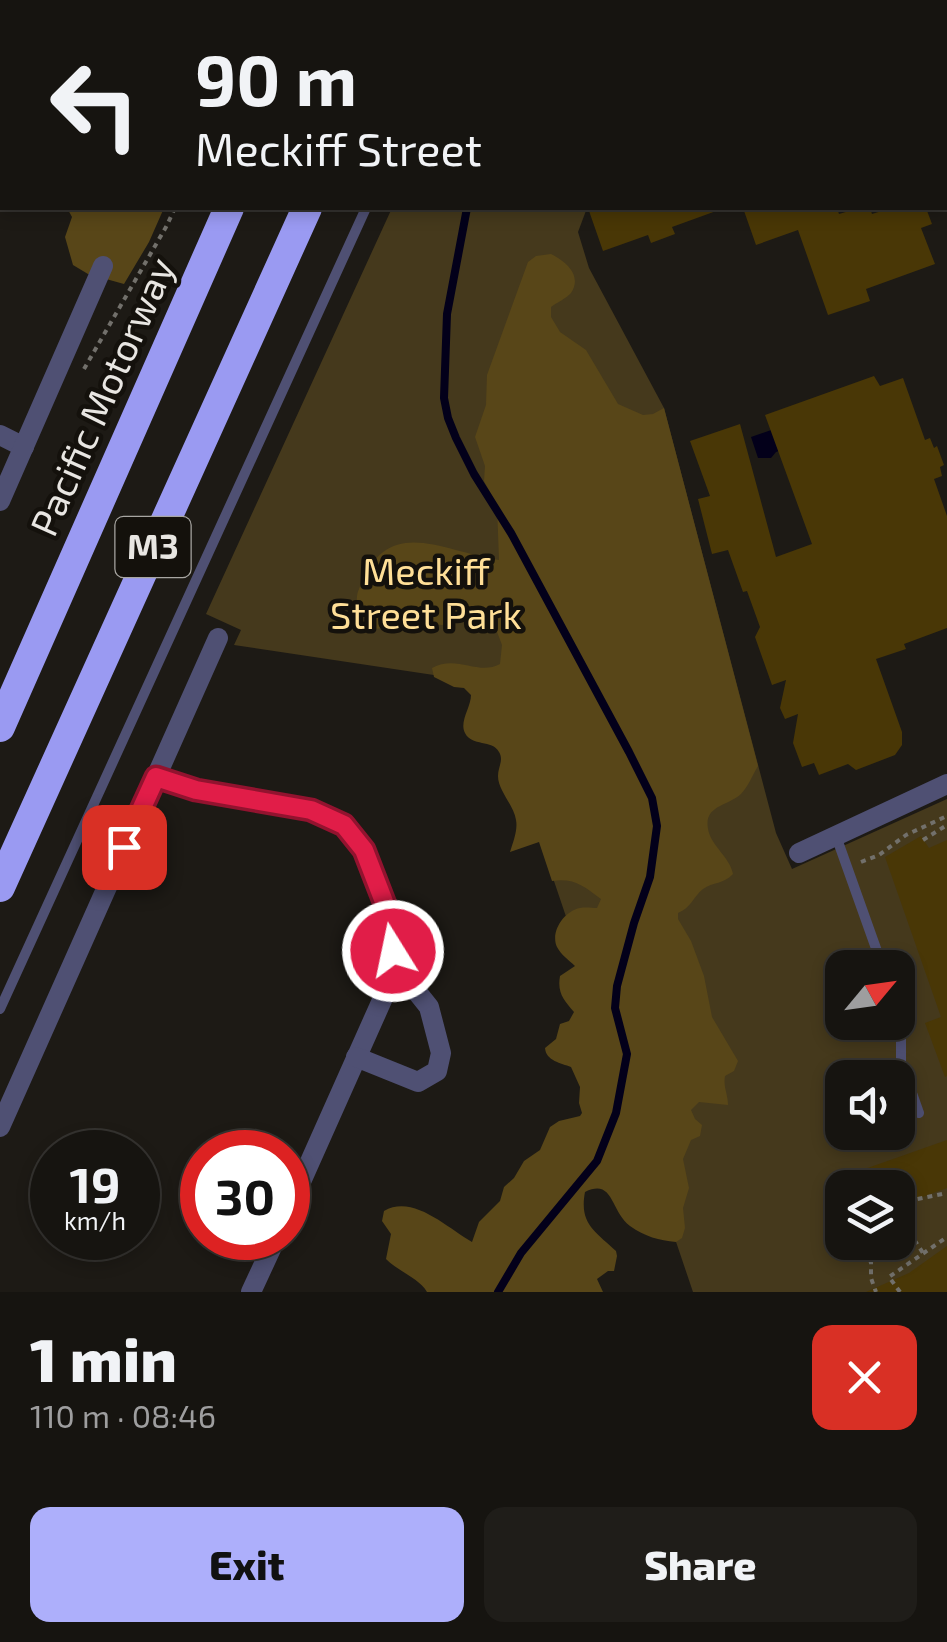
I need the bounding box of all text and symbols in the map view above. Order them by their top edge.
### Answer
text: 90 m [195,36,357,120]
icon: left [30,40,160,170]
text: Meckiff Street [195,121,482,175]
street label: Pacific Motorway [19,250,183,542]
road number: M3 [116,517,190,577]
park label: Meckiff Street Park [330,547,522,637]
pin [82,805,167,890]
icon: arrive [97,820,152,875]
position arrow [341,899,445,1003]
north arrow [825,950,915,1040]
map controls [825,950,915,1260]
button: sound [825,1060,915,1150]
speed limit sign: 30 [180,1130,310,1260]
text: 19 [69,1153,121,1213]
button: layers [825,1170,915,1260]
text: km/h [64,1205,126,1235]
text: 1 min [30,1322,177,1394]
button: close [812,1325,917,1430]
text: 110 m · 08:46 [30,1396,216,1434]
button: Exit [30,1507,464,1622]
button: Share [484,1507,917,1622]

